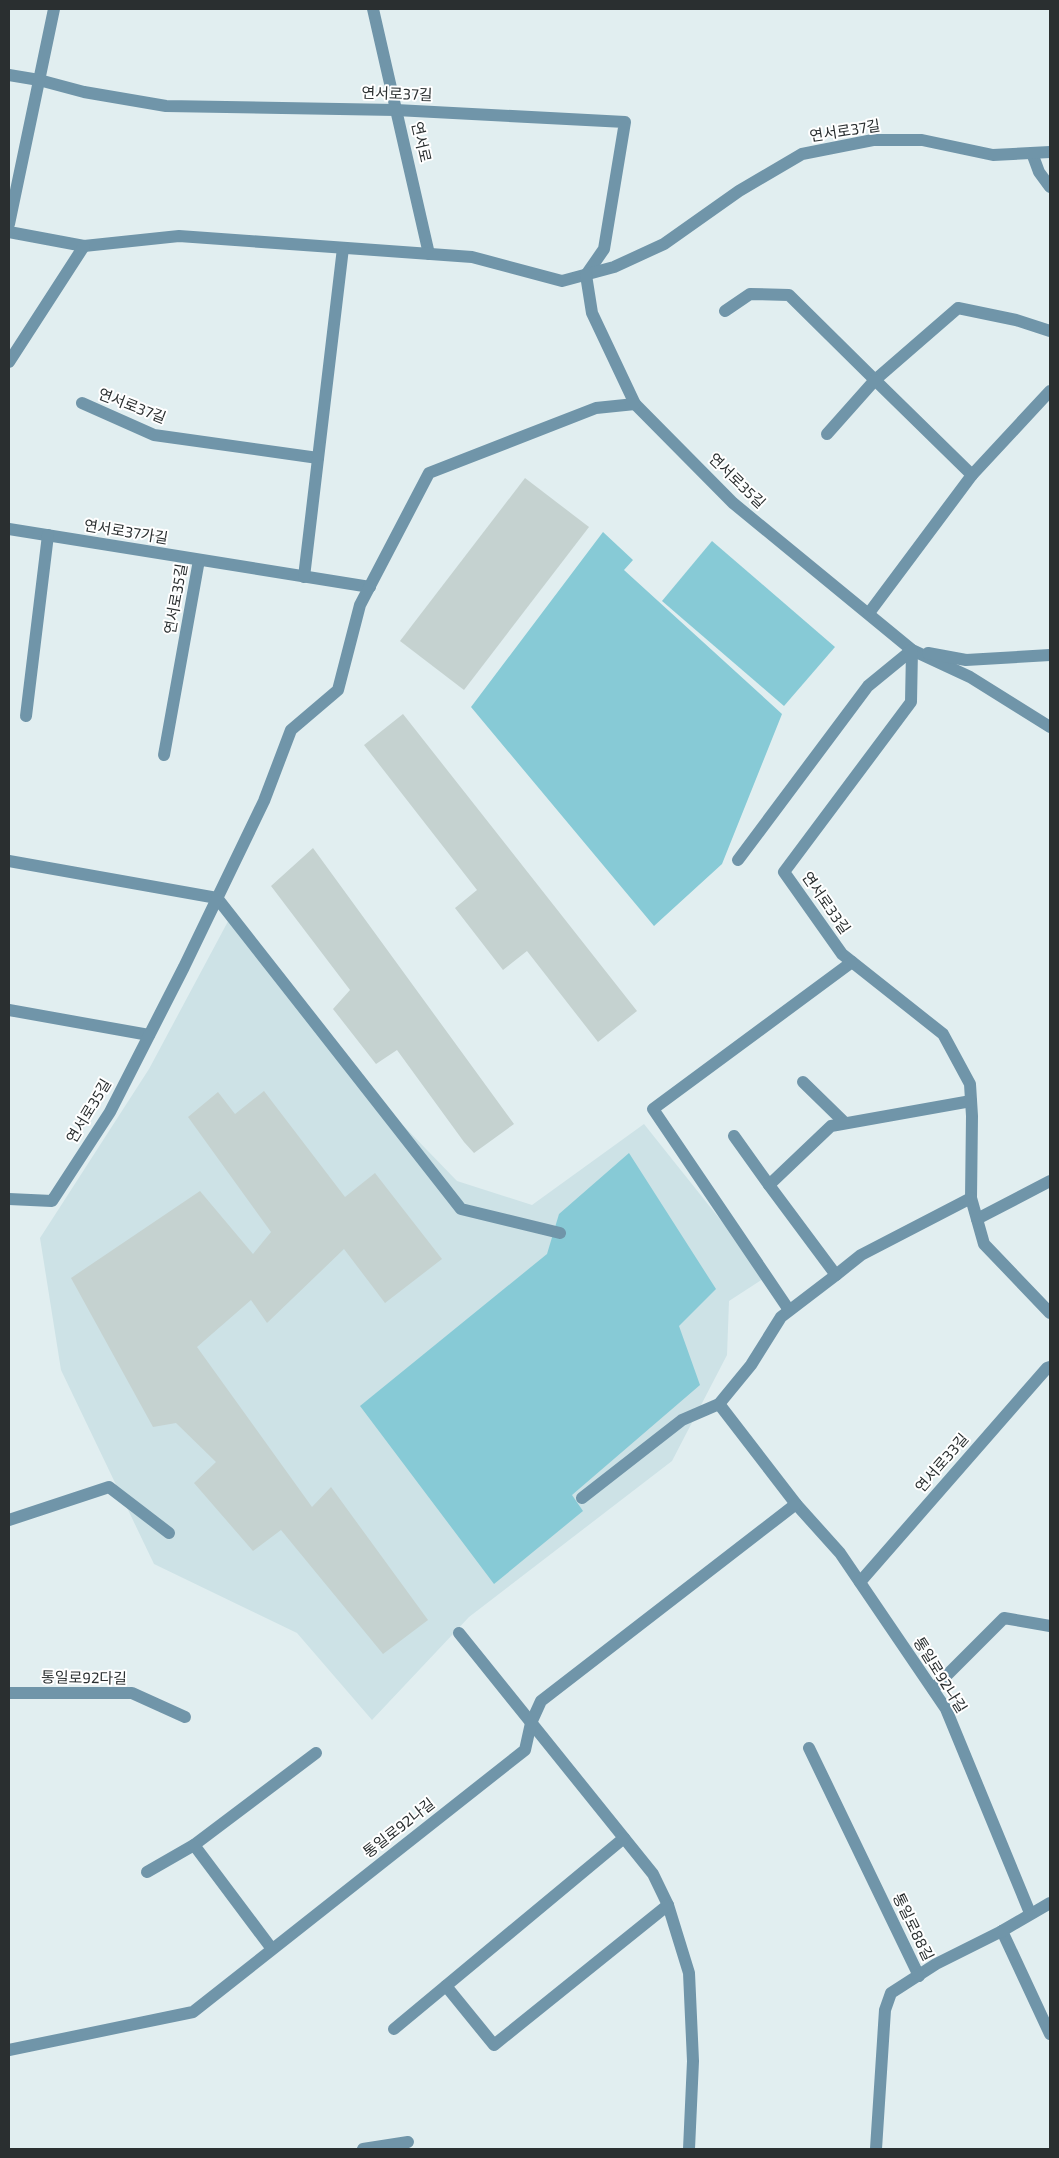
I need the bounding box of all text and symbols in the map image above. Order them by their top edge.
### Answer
street label: 연서로37길 [361,83,433,103]
street label: 연서로37길 [808,116,881,144]
street label: 연서로 [409,120,435,164]
street label: 연서로37길 [96,384,169,426]
street label: 연서로35길 [706,449,770,512]
street label: 연서로37가길 [83,515,170,547]
street label: 연서로35길 [160,562,190,636]
street label: 연서로33길 [799,868,855,937]
street label: 연서로35길 [62,1075,114,1146]
street label: 연서로33길 [911,1429,972,1495]
street label: 통일로92나길 [910,1633,971,1716]
street label: 통일로92다길 [41,1667,127,1687]
street label: 통일로92나길 [359,1794,438,1861]
street label: 통일로88길 [890,1890,938,1964]

